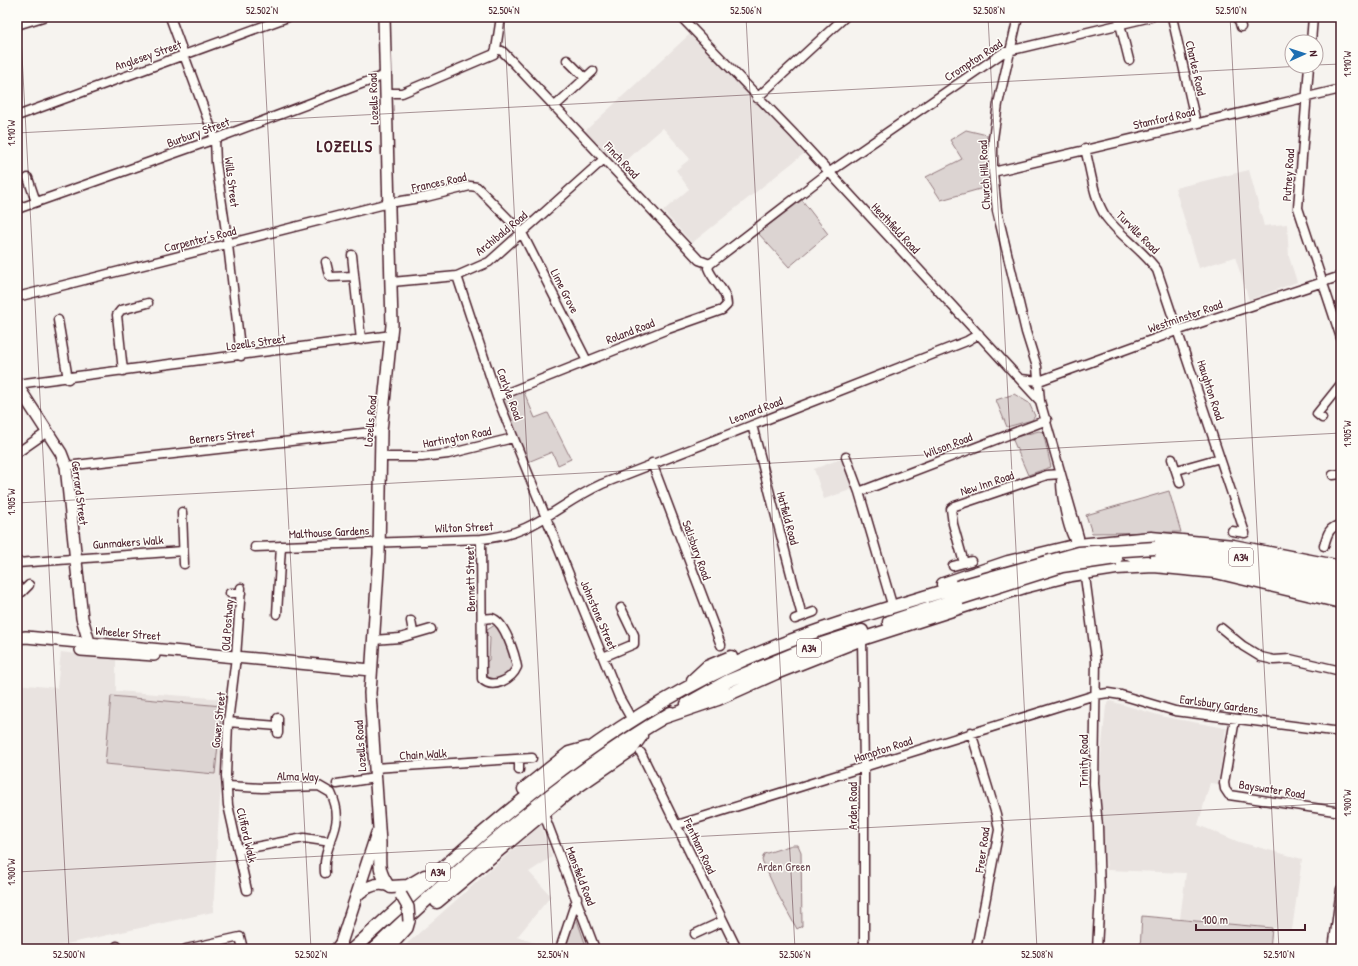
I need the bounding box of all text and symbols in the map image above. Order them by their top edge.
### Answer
text: 52.502°N [246,4,278,17]
text: 52.504°N [488,4,520,17]
text: 52.506°N [730,4,762,17]
text: 52.508°N [973,4,1005,17]
text: 52.510°N [1215,4,1247,17]
north arrow [1284,34,1324,74]
street label: Anglesey Street [112,35,185,74]
street label: Crompton Road [941,35,1006,85]
street label: Charles Road [1181,39,1211,97]
text: N [1307,50,1321,57]
text: 1.910°W [1341,50,1354,77]
street label: Lozells Road [364,73,382,125]
street label: Stamford Road [1131,103,1197,133]
street label: Burbury Street [164,112,233,151]
text: 1.910°W [5,119,18,146]
district label: LOZELLS [317,135,373,157]
street label: Finch Road [600,137,644,182]
street label: Church Hill Road [974,140,994,210]
street label: Putney Road [1278,148,1298,202]
street label: Wills Street [220,156,244,209]
street label: Frances Road [409,168,468,196]
street label: Heathfield Road [868,199,924,257]
street label: Archibald Road [471,206,531,259]
street label: Turville Road [1113,207,1164,258]
street label: Carpenter's Road [162,222,238,256]
street label: Lime Grove [547,266,583,316]
street label: Westminster Road [1145,295,1225,337]
street label: Roland Road [603,314,657,348]
street label: Lozells Street [225,329,288,355]
street label: Haughton Road [1193,358,1229,423]
street label: Carlyle Road [493,365,527,423]
street label: Leonard Road [727,392,785,428]
street label: Lozells Road [359,394,381,447]
text: 1.905°W [1341,420,1354,447]
street label: Hartington Road [421,422,493,452]
street label: Berners Street [188,424,256,448]
street label: Wilson Road [921,428,975,462]
street label: Gerrard Street [68,460,92,527]
street label: New Inn Road [958,466,1016,500]
text: 1.905°W [5,488,18,515]
street label: Hatfield Road [773,490,803,547]
street label: Wilton Street [435,517,494,537]
street label: Salisbury Road [678,518,716,583]
street label: Malthouse Gardens [288,521,370,543]
street label: Gunmakers Walk [92,531,164,553]
street label: Bennett Street [461,545,479,612]
road number: A34 [1229,548,1253,566]
street label: Johnstone Street [577,578,622,653]
street label: Old Postway [217,598,237,652]
street label: Wheeler Street [95,622,162,644]
road number: A34 [797,639,821,657]
street label: Gower Street [207,690,229,749]
street label: Earlsbury Gardens [1179,690,1260,718]
street label: Lozells Road [350,719,370,772]
street label: Hampton Road [852,731,915,766]
street label: Trinity Road [1075,734,1092,787]
street label: Chain Walk [399,744,447,764]
street label: Alma Way [277,767,319,785]
street label: Bayswater Road [1238,775,1307,803]
street label: Arden Road [844,782,861,830]
text: 1.900°W [1341,789,1354,816]
street label: Clifford Walk [232,806,262,864]
street label: Fentham Road [679,815,720,877]
street label: Freer Road [970,826,994,875]
street label: Mansfield Road [562,844,600,908]
text: 1.900°W [5,858,18,885]
park label: Arden Green [757,858,811,875]
road number: A34 [426,863,450,881]
scale bar [1196,906,1305,932]
text: 100 m [1202,911,1228,928]
text: 52.500°N [53,948,85,961]
text: 52.502°N [295,948,327,961]
text: 52.504°N [537,948,569,961]
text: 52.506°N [779,948,811,961]
text: 52.508°N [1021,948,1053,961]
text: 52.510°N [1263,948,1295,961]

